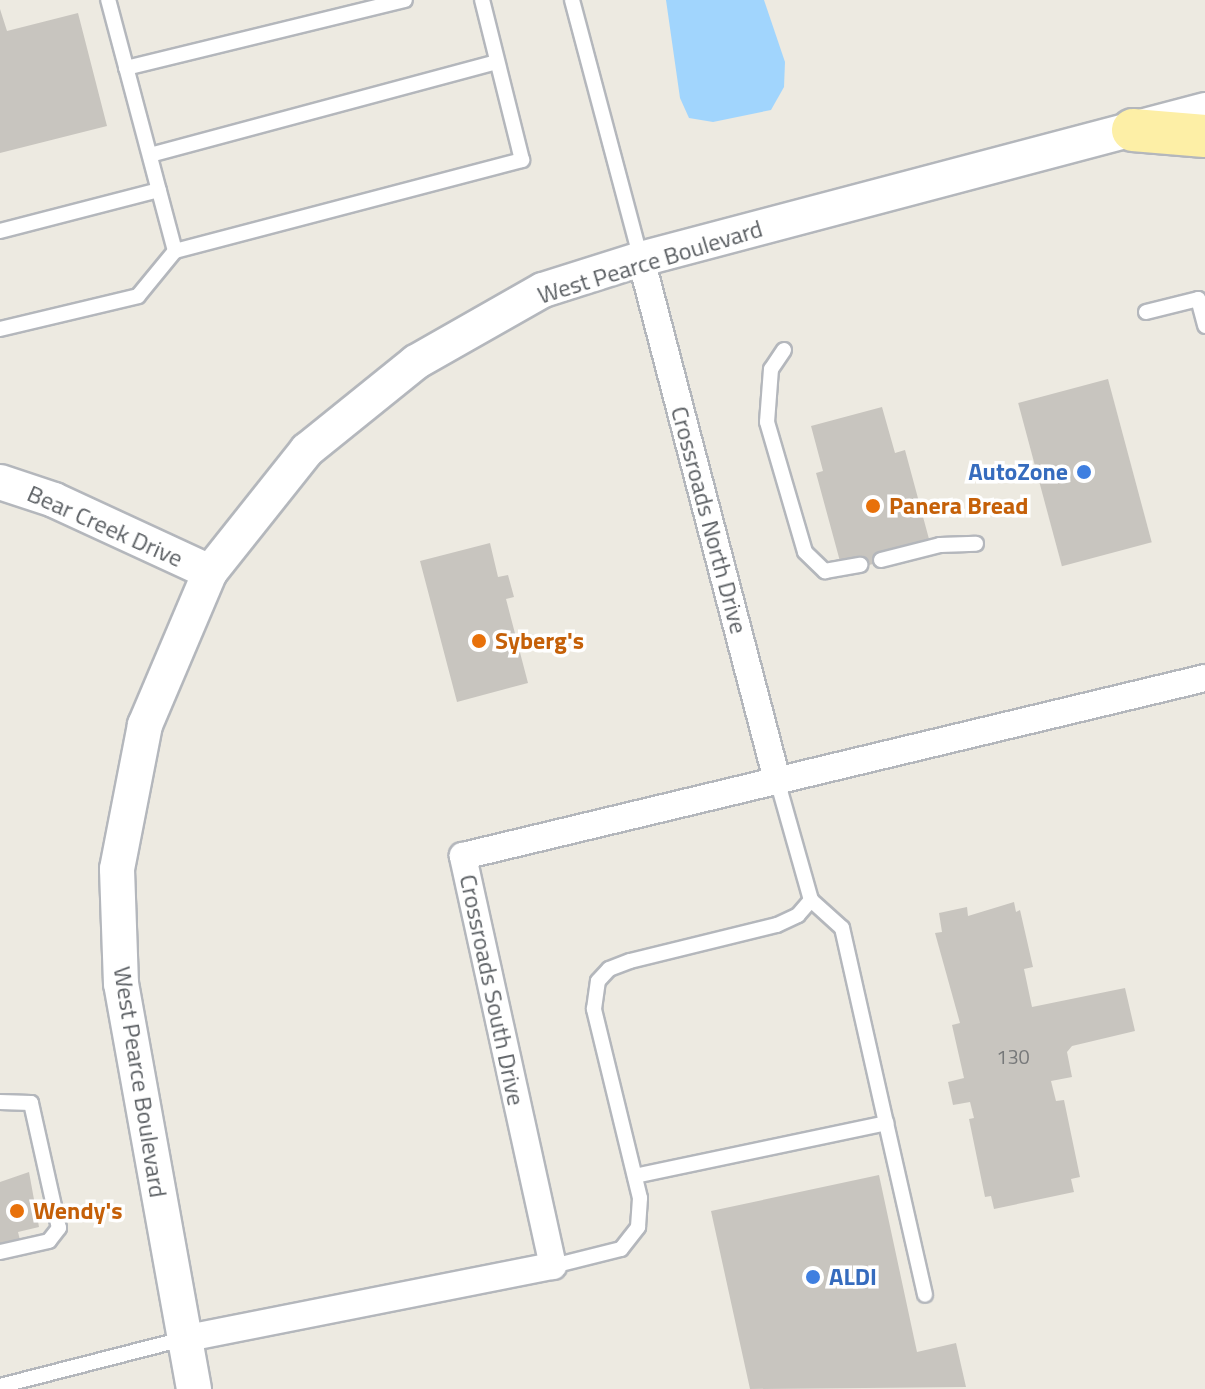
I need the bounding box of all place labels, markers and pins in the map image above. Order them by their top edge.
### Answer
place label: AutoZone [968,458,1068,486]
marker: AutoZone [1075,463,1093,481]
place label: Panera Bread [889,492,1028,520]
marker: Panera Bread [864,497,882,515]
place label: Syberg's [495,627,584,655]
marker: Syberg's [470,632,488,650]
place label: Wendy's [33,1197,123,1225]
marker: Wendy's [8,1202,26,1220]
place label: ALDI [829,1263,877,1291]
marker: ALDI [804,1268,822,1286]

